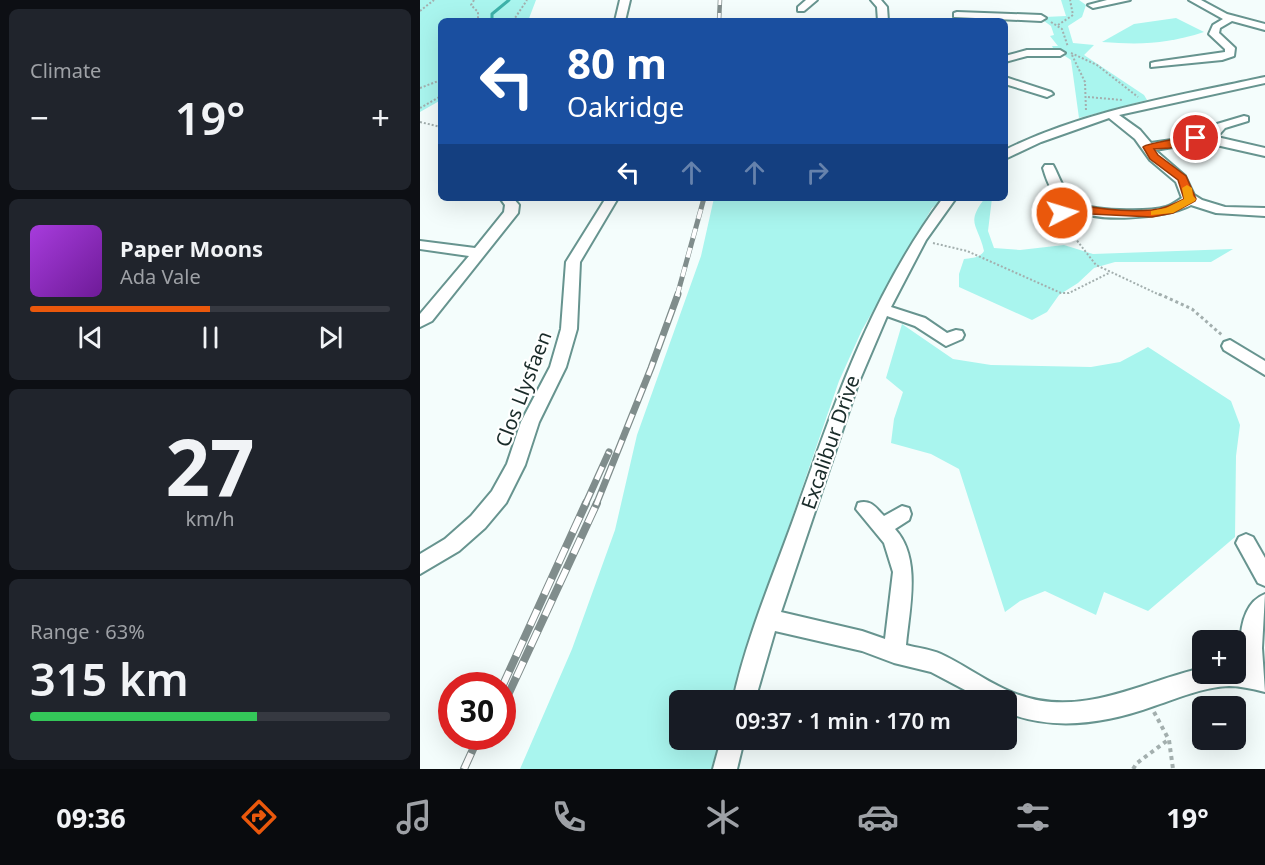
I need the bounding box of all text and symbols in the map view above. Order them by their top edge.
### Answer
text: 80 m [567,34,667,91]
icon: left [468,42,546,120]
text: Climate [30,57,101,84]
text: 19° [175,87,245,148]
text: Oakridge [567,88,684,125]
text: − [30,95,49,140]
text: + [371,95,390,140]
pin [1170,112,1221,163]
icon: arrive [1179,121,1212,154]
icon: left [612,156,645,189]
icon: ahead [675,156,708,189]
icon: ahead [738,156,771,189]
icon: right [801,156,834,189]
position arrow [1030,181,1094,245]
text: Paper Moons [120,233,263,263]
text: Ada Vale [120,263,201,290]
icon: previous [74,321,107,354]
icon: pause [194,321,227,354]
icon: next [314,321,347,354]
street label: Clos Llysfaen [489,327,557,451]
street label: Excalibur Drive [794,371,866,513]
text: 27 [165,413,255,519]
text: km/h [185,505,235,532]
text: Range · 63% [30,618,145,645]
map controls [1192,630,1246,750]
button: + [1192,630,1246,684]
text: 315 km [30,648,189,709]
speed limit sign: 30 [438,672,516,750]
button: − [1192,696,1246,750]
text: 09:37 · 1 min · 170 m [735,705,951,735]
icon: directions [238,796,280,838]
icon: music [393,796,435,838]
icon: phone [548,796,590,838]
icon: climate [702,796,744,838]
icon: car [857,796,899,838]
icon: filters [1012,796,1054,838]
text: 09:36 [56,799,126,836]
text: 19° [1166,799,1209,836]

